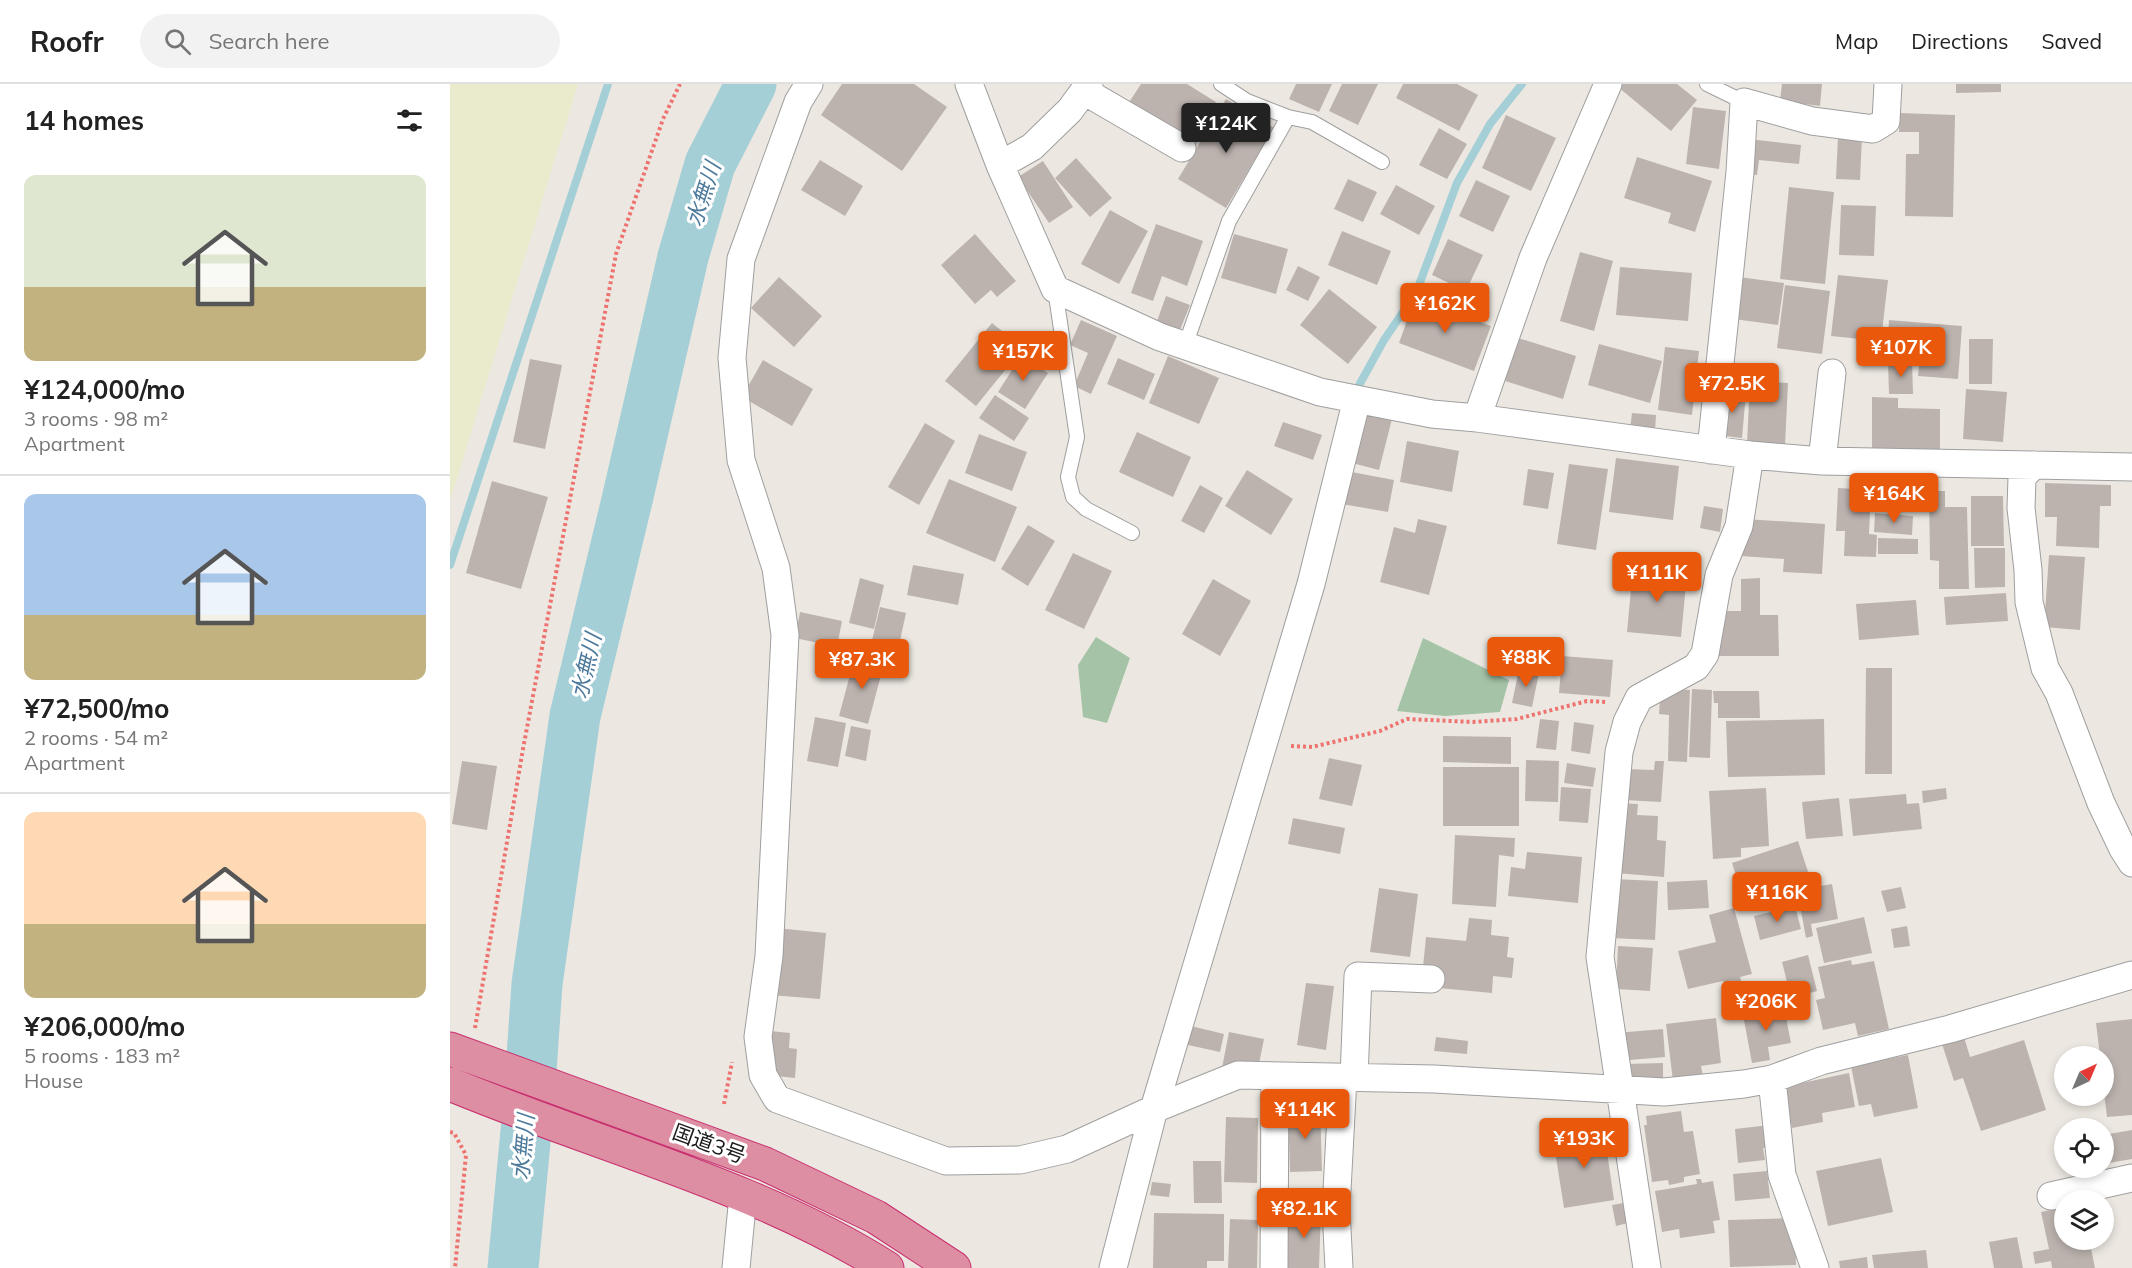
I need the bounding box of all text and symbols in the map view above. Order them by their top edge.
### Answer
search box [140,14,560,68]
text: Roofr [30,24,104,59]
icon: search [161,25,194,58]
text: Search here [209,27,330,55]
text: Map [1835,28,1878,54]
text: Directions [1911,28,2008,54]
text: Saved [2041,28,2102,54]
pin: ¥124K [1184,103,1268,154]
text: 14 homes [24,104,144,137]
icon: filters [393,104,426,137]
text: ¥124K [1195,110,1257,135]
water label: 水無川 [679,156,727,230]
icon: home [171,214,279,322]
pin: ¥162K [1403,283,1487,334]
text: ¥162K [1414,290,1476,315]
pin: ¥107K [1859,327,1943,378]
pin: ¥157K [981,331,1065,382]
text: ¥107K [1870,334,1932,359]
text: ¥157K [992,338,1054,363]
pin: ¥72.5K [1683,363,1781,414]
text: ¥72.5K [1699,370,1765,395]
text: ¥124,000/mo [24,373,185,406]
text: 3 rooms · 98 m² [24,406,168,431]
text: Apartment [24,431,125,456]
pin: ¥164K [1852,473,1936,524]
text: ¥164K [1863,480,1925,505]
icon: home [171,533,279,641]
pin: ¥111K [1615,552,1699,603]
text: ¥111K [1626,559,1688,584]
water label: 水無川 [565,629,608,701]
pin: ¥88K [1490,637,1562,688]
pin: ¥87.3K [813,639,911,690]
text: ¥88K [1501,644,1551,669]
text: ¥87.3K [829,646,895,671]
text: ¥72,500/mo [24,692,169,725]
text: 2 rooms · 54 m² [24,725,168,750]
text: Apartment [24,750,125,775]
icon: home [171,851,279,959]
pin: ¥116K [1735,872,1819,923]
text: ¥116K [1746,879,1808,904]
pin: ¥206K [1724,981,1808,1032]
text: ¥206K [1735,988,1797,1013]
text: ¥206,000/mo [24,1010,185,1043]
text: 5 rooms · 183 m² [24,1043,180,1068]
north arrow [2054,1046,2114,1106]
map controls [2054,1046,2114,1250]
text: House [24,1068,83,1093]
pin: ¥114K [1263,1089,1347,1140]
text: ¥114K [1274,1096,1336,1121]
water label: 水無川 [506,1111,540,1181]
street label: 国道3号 [669,1118,749,1168]
pin: ¥193K [1542,1118,1626,1169]
button: locate [2054,1118,2114,1178]
text: ¥193K [1553,1125,1615,1150]
pin: ¥82.1K [1255,1188,1353,1239]
button: layers [2054,1190,2114,1250]
text: ¥82.1K [1271,1195,1337,1220]

